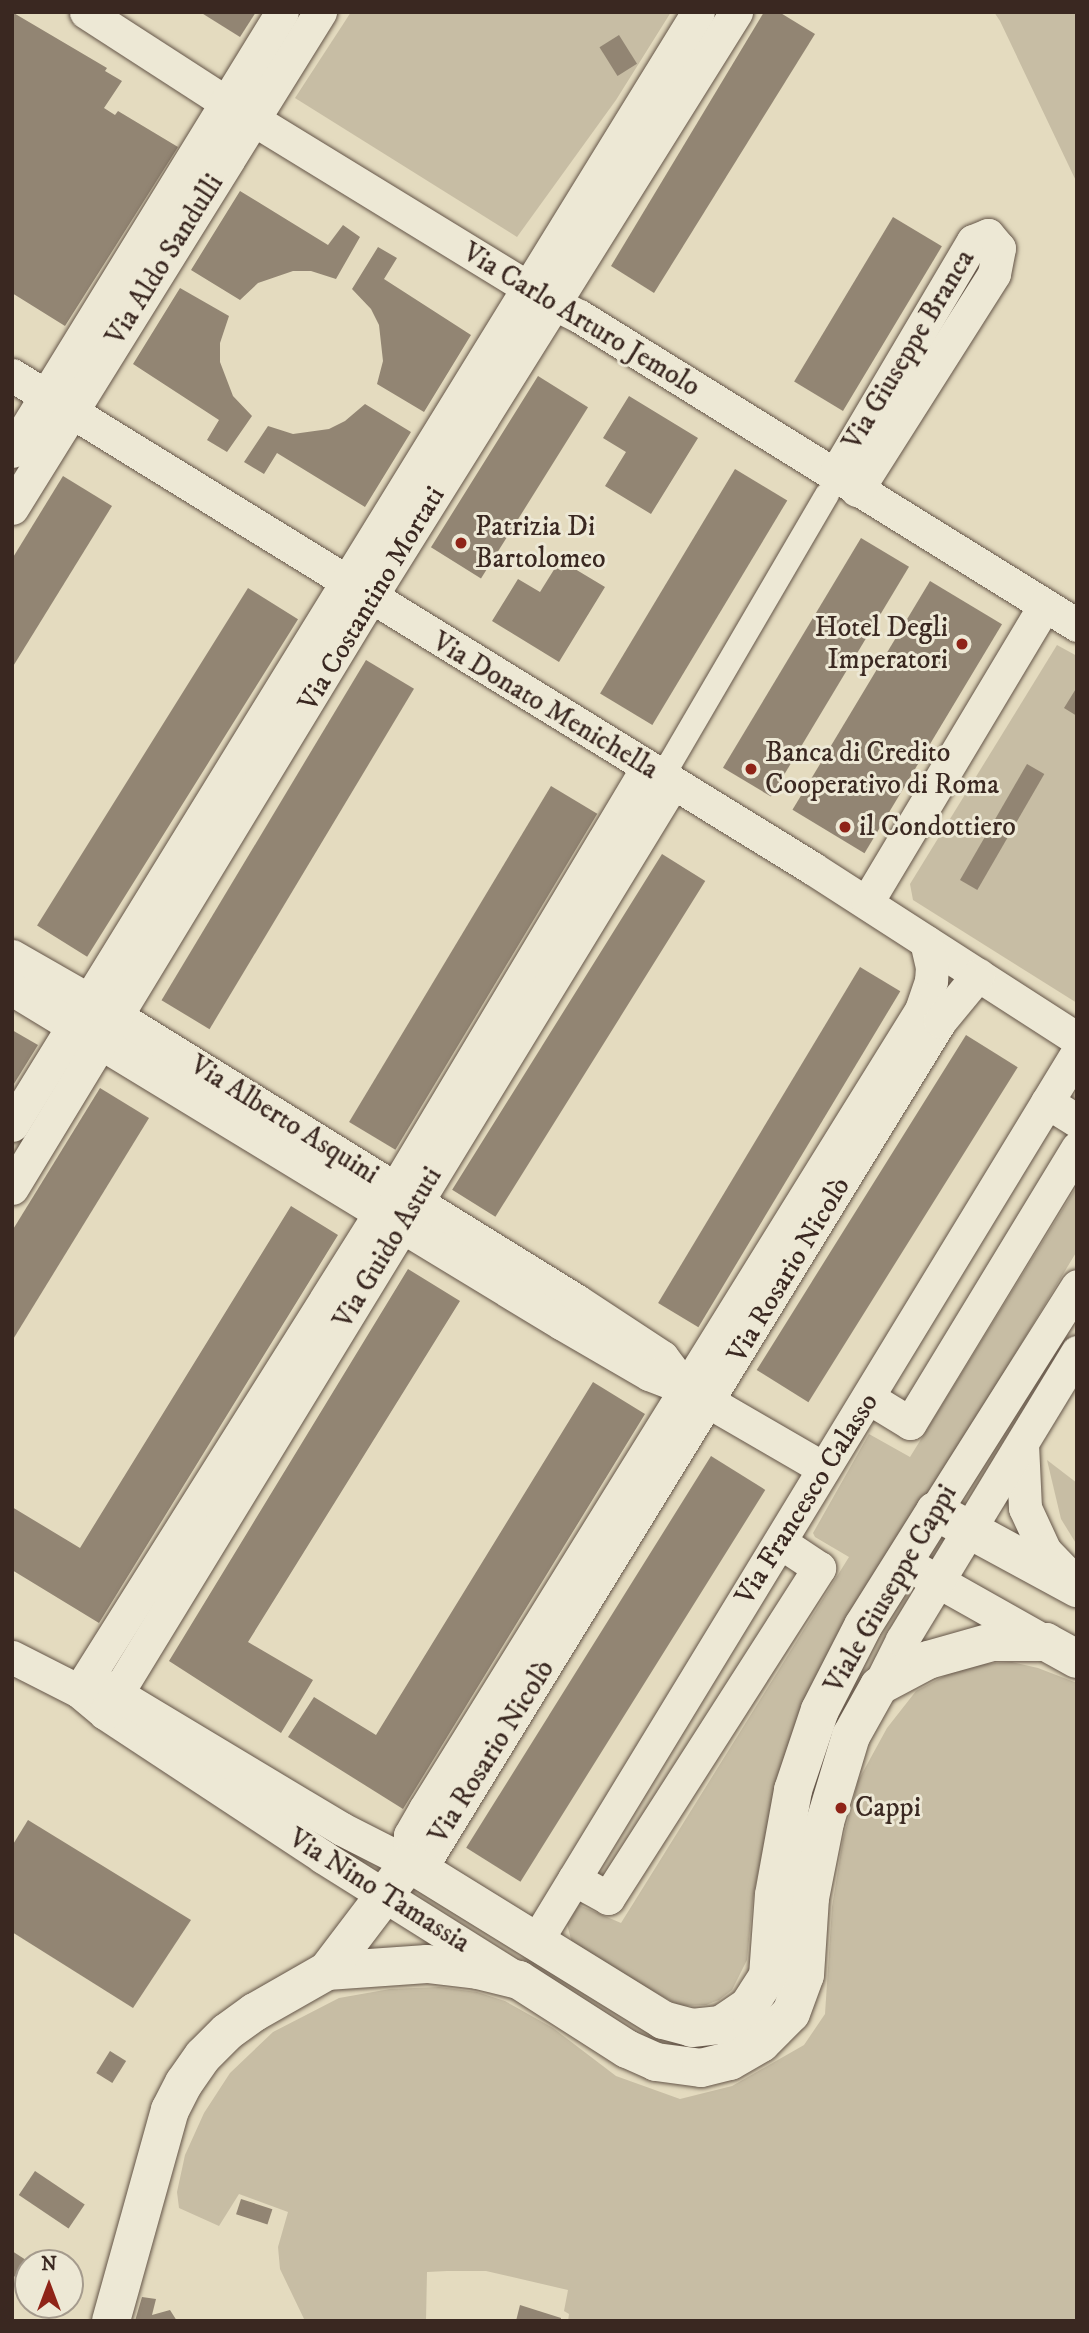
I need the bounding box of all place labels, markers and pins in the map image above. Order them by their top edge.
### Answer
place label: Patrizia Di Bartolomeo [475,510,606,576]
marker: Patrizia Di Bartolomeo [453,535,469,551]
place label: Hotel Degli Imperatori [815,611,948,677]
marker: Hotel Degli Imperatori [954,636,970,652]
place label: Banca di Credito Cooperativo di Roma [765,736,999,802]
marker: Banca di Credito Cooperativo di Roma [743,761,759,777]
place label: il Condottiero [859,810,1016,844]
marker: il Condottiero [837,819,853,835]
place label: Cappi [855,1791,921,1825]
marker: Cappi [833,1800,849,1816]

